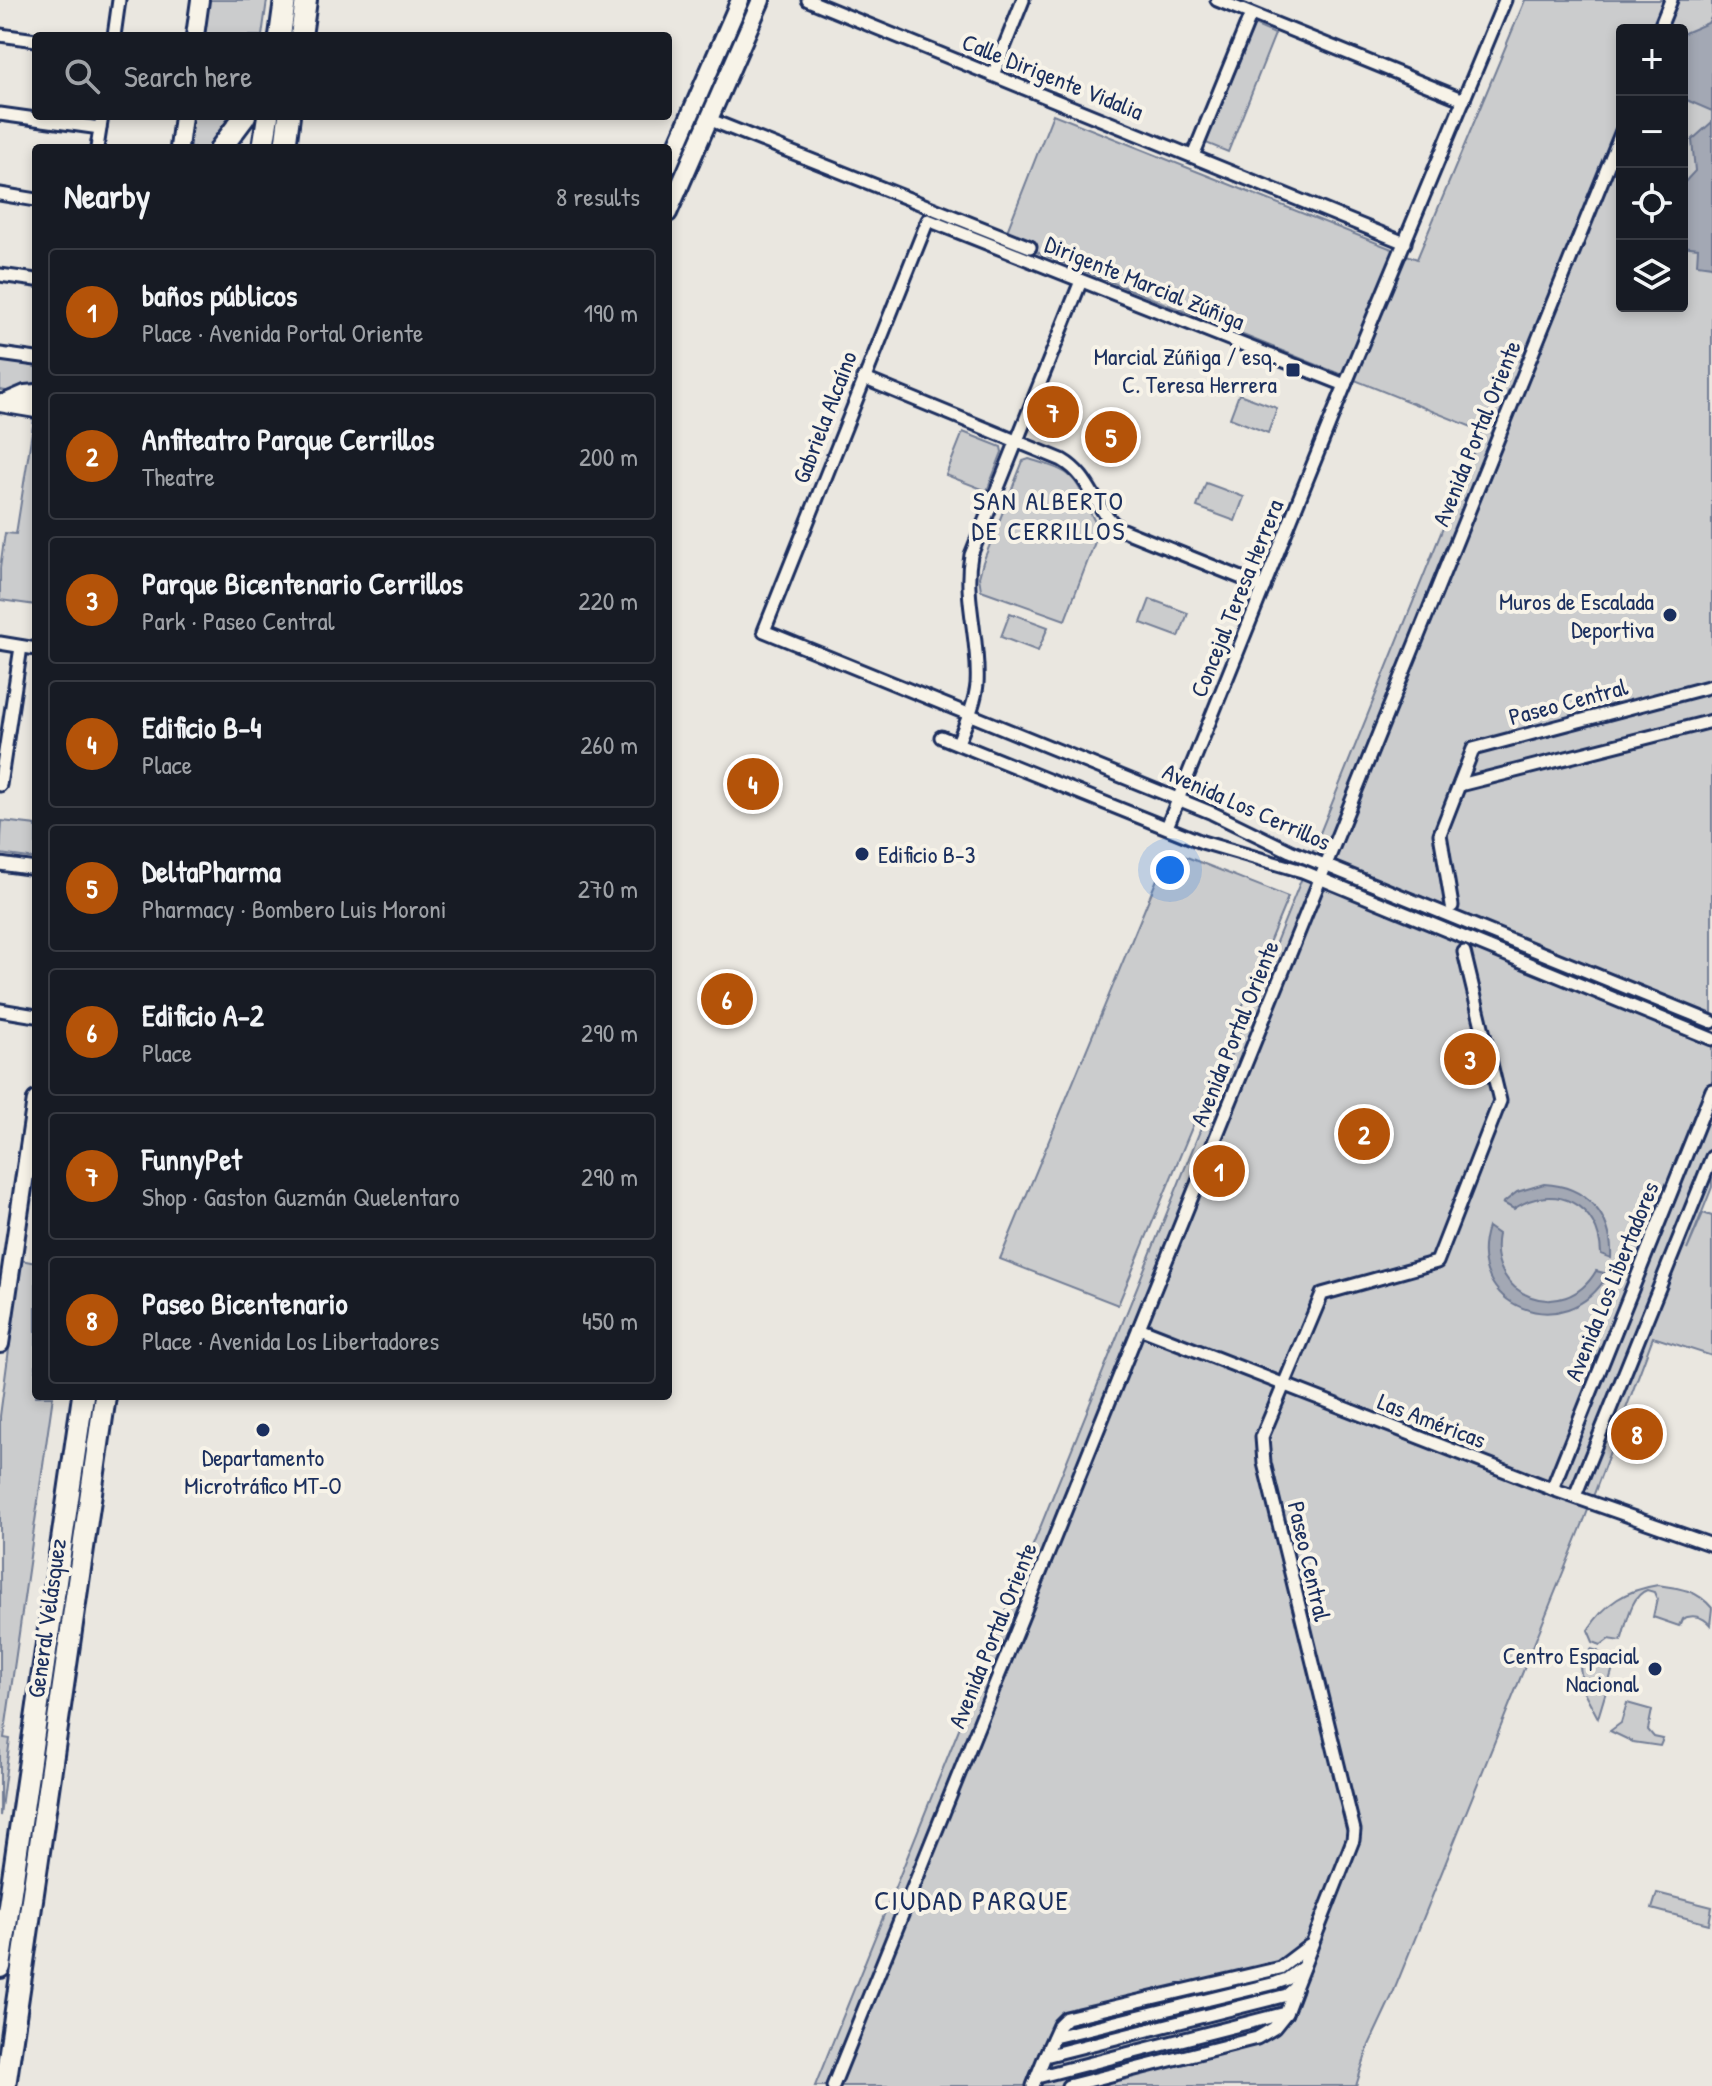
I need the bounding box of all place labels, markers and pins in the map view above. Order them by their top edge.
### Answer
place label: Marcial Zúñiga / esq. C. Teresa Herrera [1094,340,1277,400]
marker: Marcial Zúñiga / esq. C. Teresa Herrera [1284,361,1302,379]
pin: 7 [1027,382,1079,442]
pin: 5 [1085,407,1137,467]
place label: Muros de Escalada Deportiva [1499,585,1654,645]
marker: Muros de Escalada Deportiva [1661,606,1679,624]
pin: 4 [727,754,779,814]
place label: Edificio B-3 [878,838,975,870]
marker: Edificio B-3 [853,845,871,863]
pin: 6 [701,969,753,1029]
pin: 3 [1444,1029,1496,1089]
pin: 2 [1338,1104,1390,1164]
pin: 1 [1193,1141,1245,1201]
pin: 8 [1611,1404,1663,1464]
marker: Departamento Microtráfico MT-O [254,1421,272,1439]
place label: Departamento Microtráfico MT-O [184,1441,342,1501]
place label: Centro Espacial Nacional [1503,1639,1640,1699]
marker: Centro Espacial Nacional [1646,1660,1664,1678]

